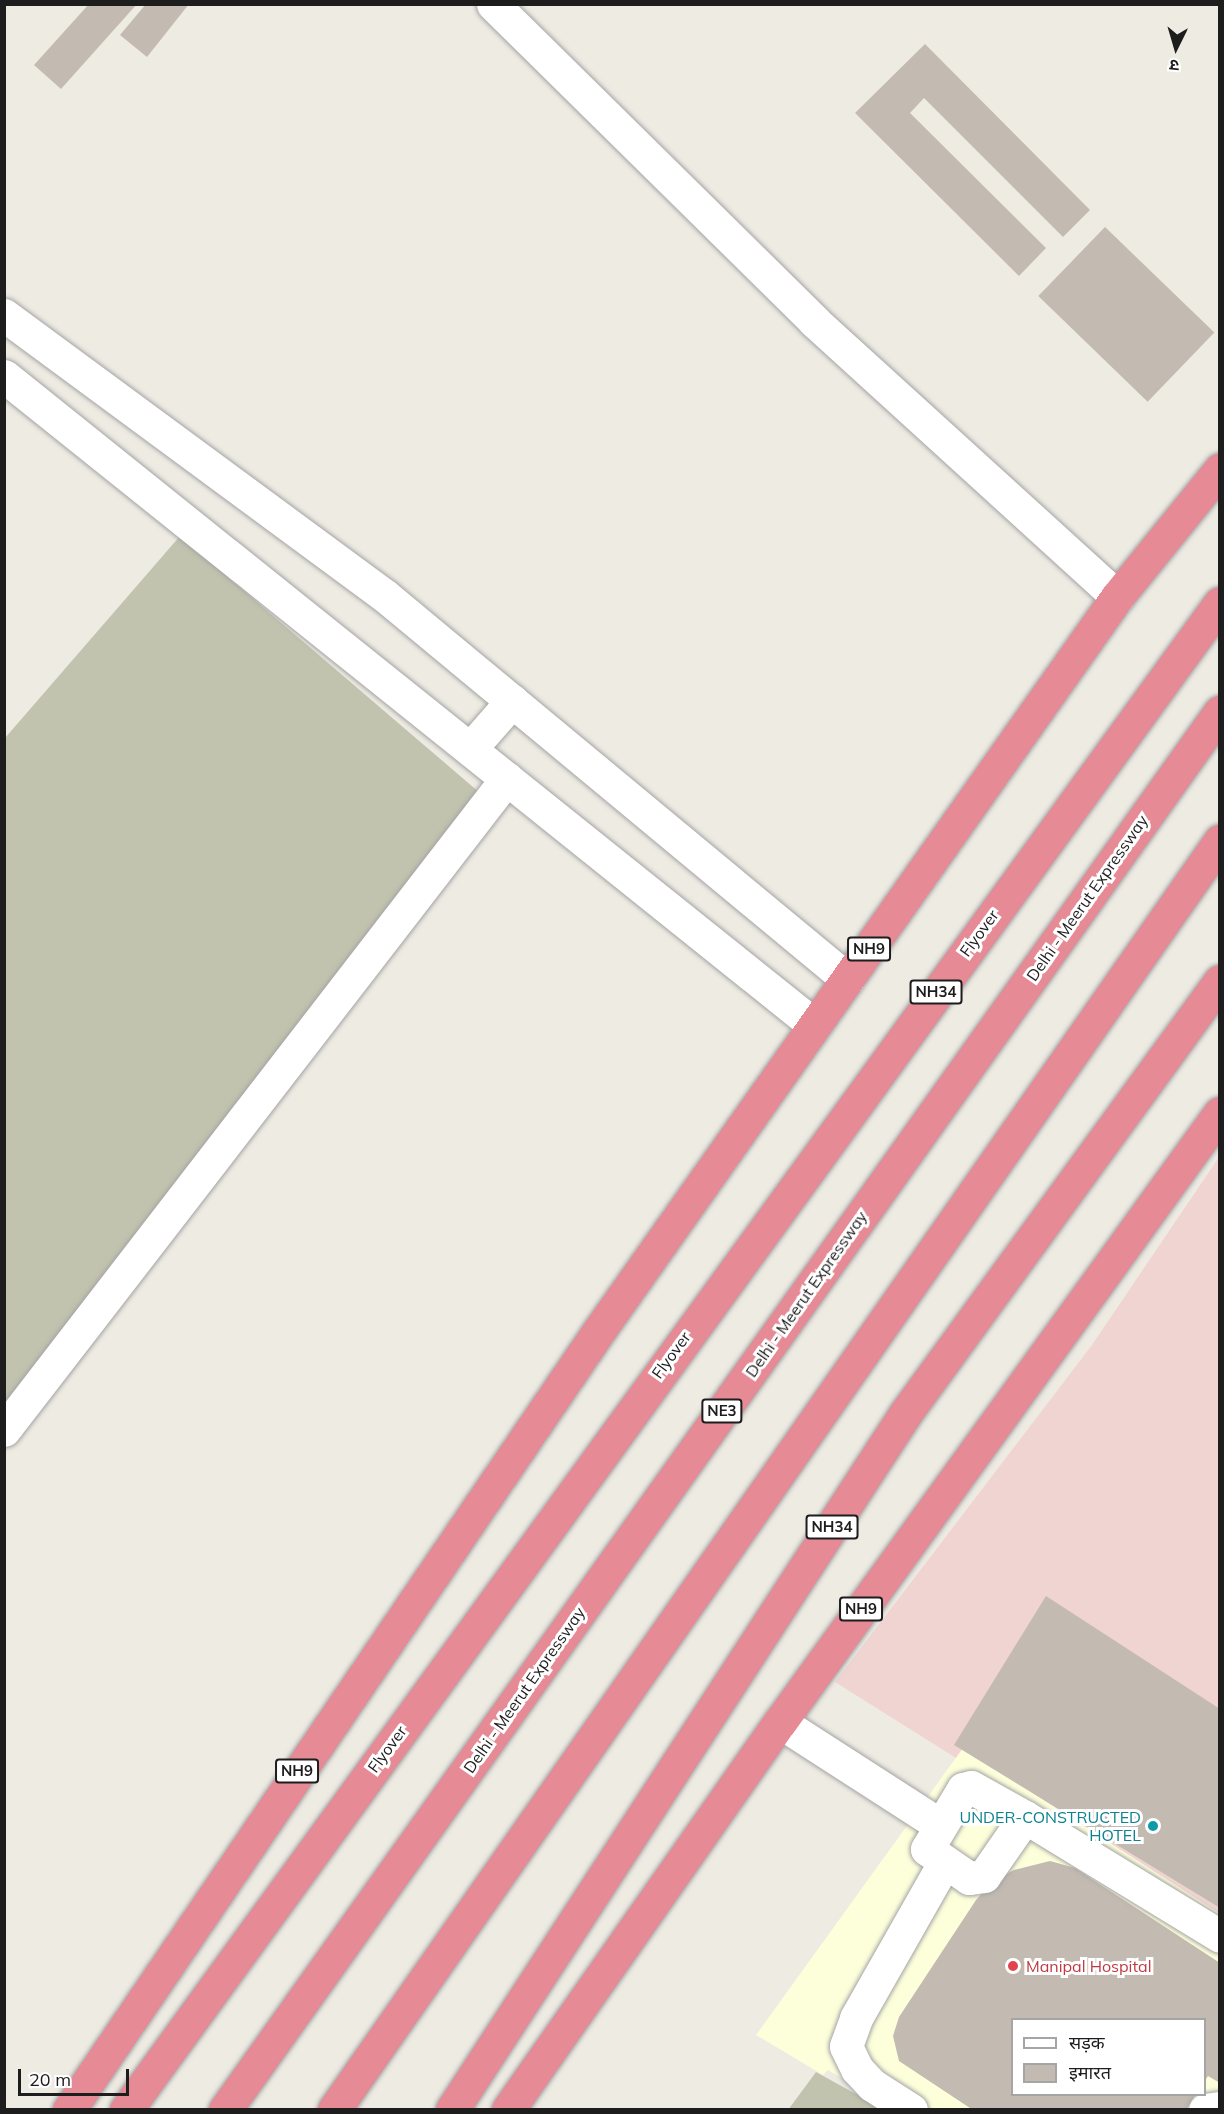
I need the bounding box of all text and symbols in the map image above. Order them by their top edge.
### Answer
north arrow [1146,18,1206,78]
text: उ [1169,56,1180,76]
street label: Delhi - Meerut Expressway [1022,811,1152,985]
street label: Flyover [956,906,1002,960]
road number: NH9 [846,937,892,961]
road number: NH34 [909,980,963,1004]
street label: Delhi - Meerut Expressway [741,1207,871,1381]
street label: Flyover [648,1328,694,1382]
road number: NE3 [701,1399,743,1423]
road number: NH34 [805,1515,859,1539]
road number: NH9 [838,1597,884,1621]
street label: Delhi - Meerut Expressway [459,1603,589,1777]
street label: Flyover [364,1722,410,1776]
road number: NH9 [274,1759,320,1783]
place label: UNDER-CONSTRUCTED HOTEL [959,1807,1141,1845]
marker: UNDER-CONSTRUCTED HOTEL [1146,1819,1160,1833]
place label: Manipal Hospital [1026,1956,1151,1976]
marker: Manipal Hospital [1004,1957,1022,1975]
legend [1011,2018,1206,2096]
text: सड़क [1069,2031,1105,2054]
scale bar [21,2057,132,2095]
text: इमारत [1069,2061,1111,2084]
text: 20 m [29,2068,71,2091]

